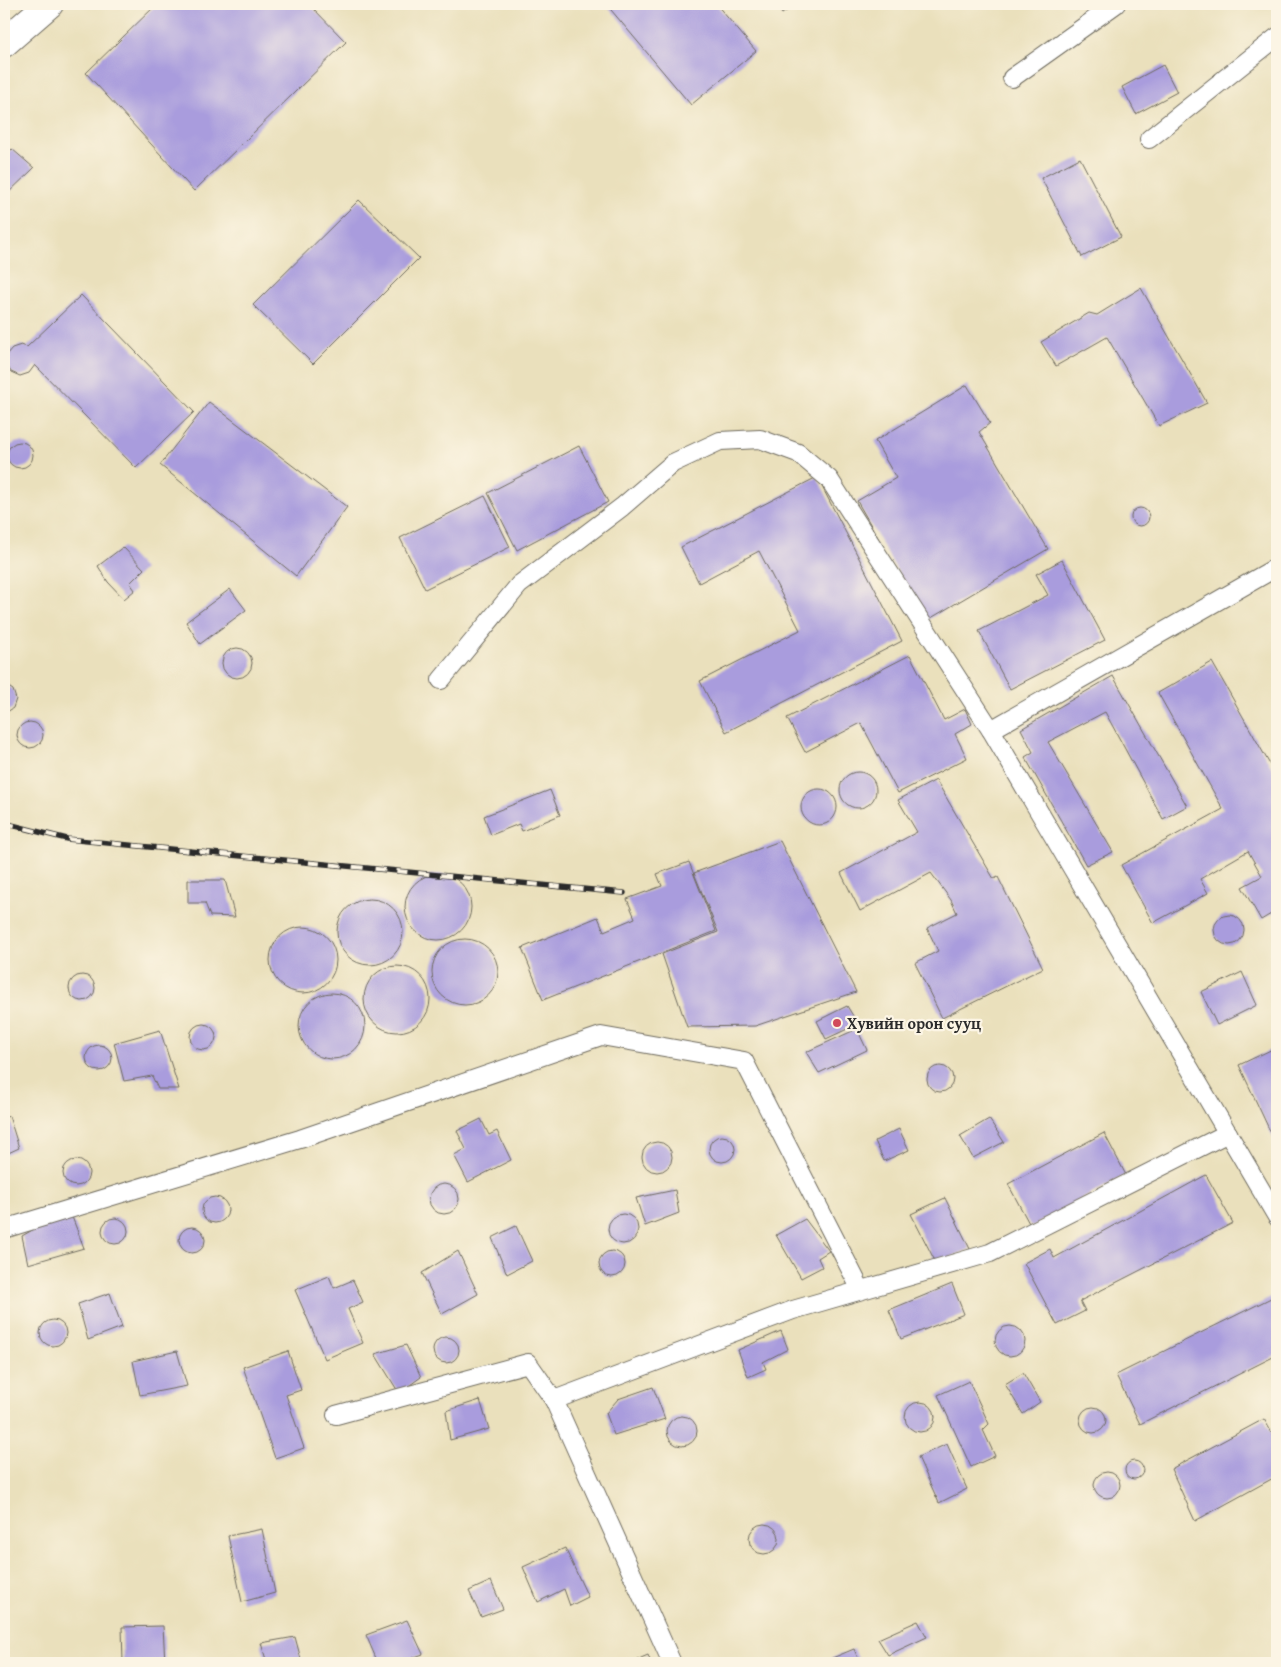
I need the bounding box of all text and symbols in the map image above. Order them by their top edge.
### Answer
place label: Хувийн орон сууц [847,1011,981,1035]
marker: Хувийн орон сууц [831,1017,843,1029]

